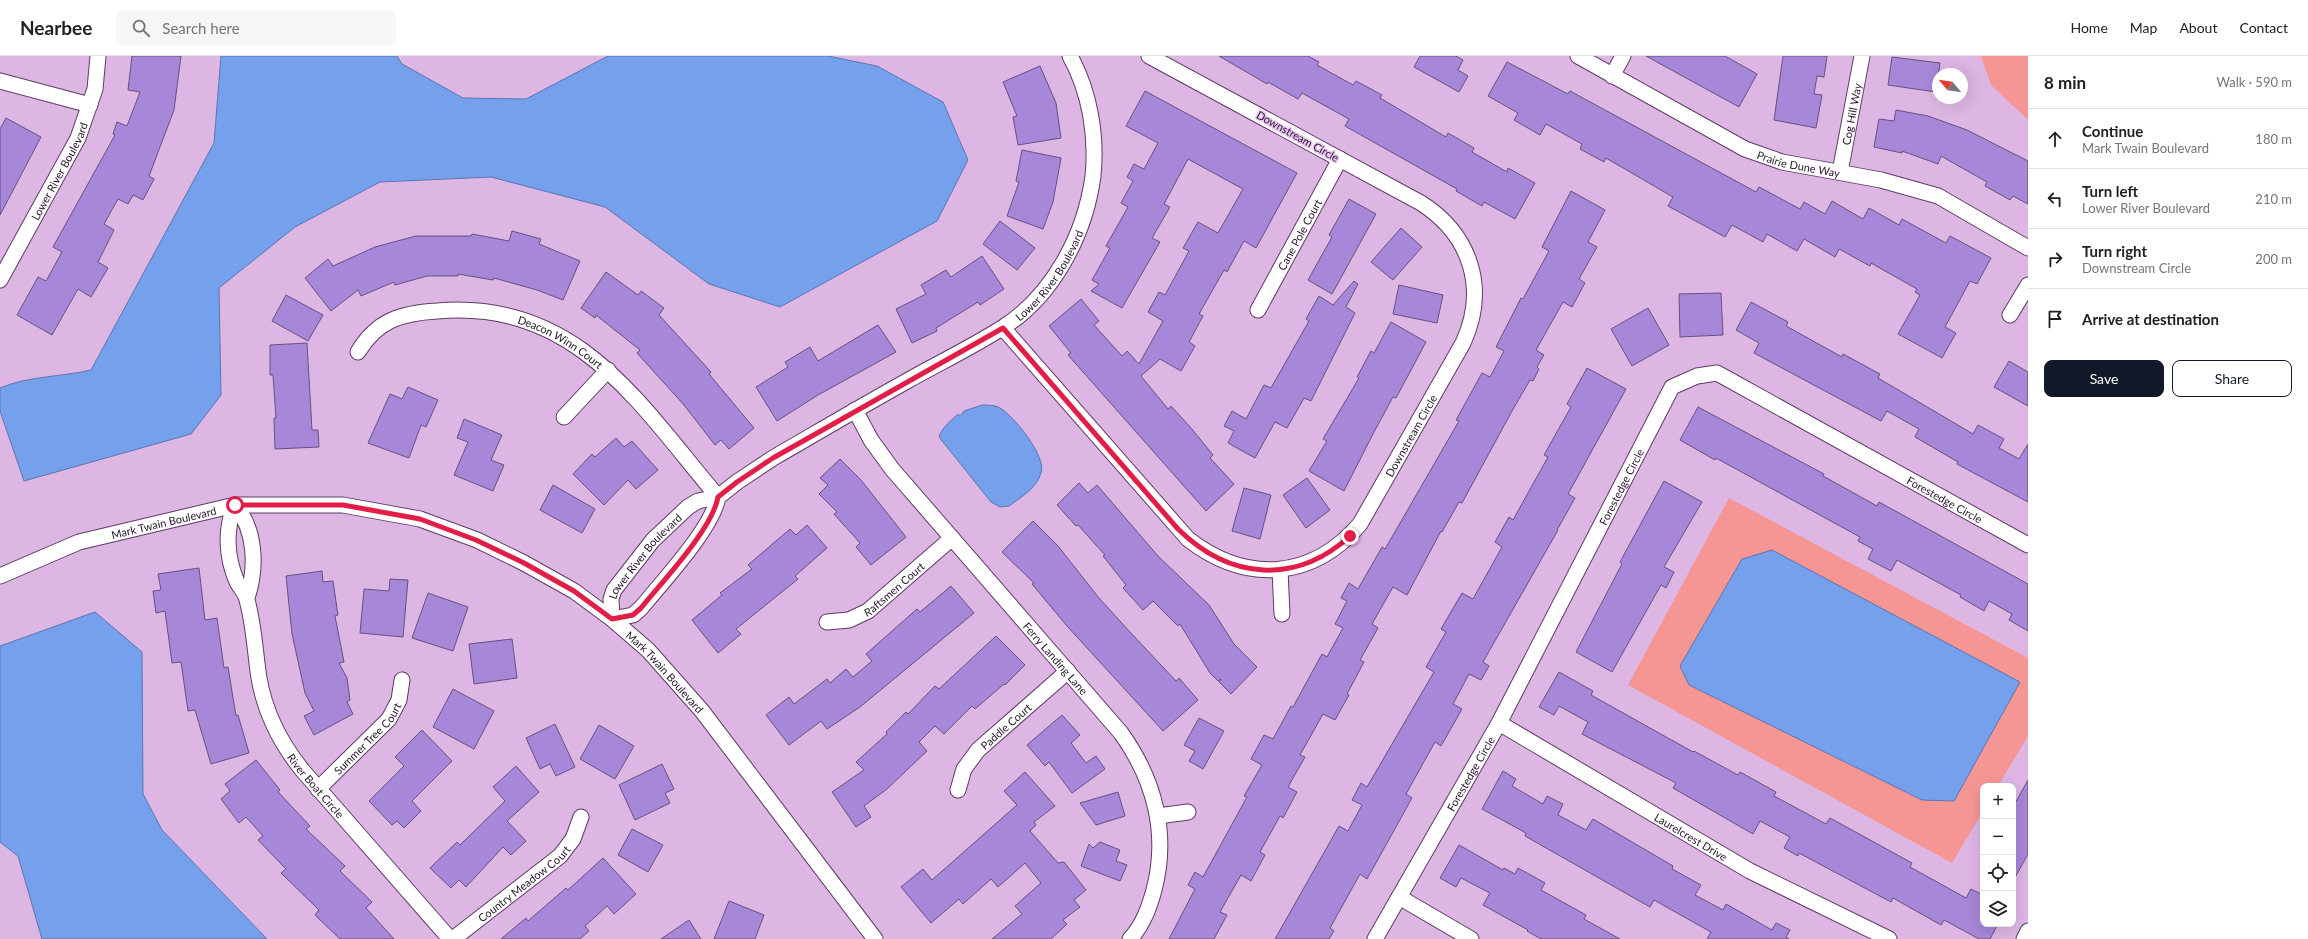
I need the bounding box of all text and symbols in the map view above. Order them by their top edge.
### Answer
search box [116,10,396,46]
text: Nearbee [20,16,92,39]
icon: search [130,17,152,39]
text: Search here [162,19,240,37]
text: Home [2070,19,2108,36]
text: Map [2130,19,2157,36]
text: About [2179,19,2217,36]
text: Contact [2239,19,2288,36]
north arrow [1932,68,1968,104]
text: 8 min [2044,72,2086,93]
text: Walk · 590 m [2216,74,2292,90]
street label: Cog Hill Way [1839,82,1863,146]
street label: Downstream Circle [1254,108,1342,164]
street label: Lower River Boulevard [28,121,89,222]
text: Continue [2082,122,2143,140]
icon: ahead [2044,128,2066,150]
text: 180 m [2255,131,2292,147]
text: Mark Twain Boulevard [2082,140,2209,156]
street label: Prairie Dune Way [1756,147,1842,179]
text: Turn left [2082,182,2138,200]
icon: left [2044,188,2066,210]
text: 210 m [2255,191,2292,207]
street label: Cane Pole Court [1274,197,1324,272]
text: Lower River Boulevard [2082,200,2210,216]
street label: Lower River Boulevard [1012,228,1085,323]
text: Turn right [2082,242,2147,260]
icon: right [2044,248,2066,270]
text: 200 m [2255,251,2292,267]
text: Downstream Circle [2082,260,2191,276]
icon: arrive [2044,308,2066,330]
text: Arrive at destination [2082,310,2219,328]
street label: Deacon Winn Court [517,312,606,371]
button: Save [2044,360,2164,397]
button: Share [2172,360,2292,397]
street label: Downstream Circle [1382,392,1439,479]
street label: Forestedge Circle [1596,446,1646,527]
street label: Forestedge Circle [1905,473,1985,525]
route start [226,496,244,514]
street label: Mark Twain Boulevard [110,503,217,541]
street label: Lower River Boulevard [605,510,684,601]
route end [1341,527,1359,545]
street label: Raftsmen Court [862,559,927,619]
street label: Ferry Landing Lane [1021,619,1091,697]
street label: Mark Twain Boulevard [624,628,707,715]
street label: Summer Tree Court [331,700,403,777]
street label: Paddle Court [977,700,1034,752]
street label: Forestedge Circle [1444,734,1497,813]
street label: River Boat Circle [285,751,347,820]
map controls [1980,783,2016,927]
button: + [1980,783,2016,819]
street label: Laurelcrest Drive [1652,810,1730,863]
button: − [1980,819,2016,855]
street label: Country Meadow Court [475,843,572,924]
button: locate [1980,855,2016,891]
button: layers [1980,891,2016,927]

